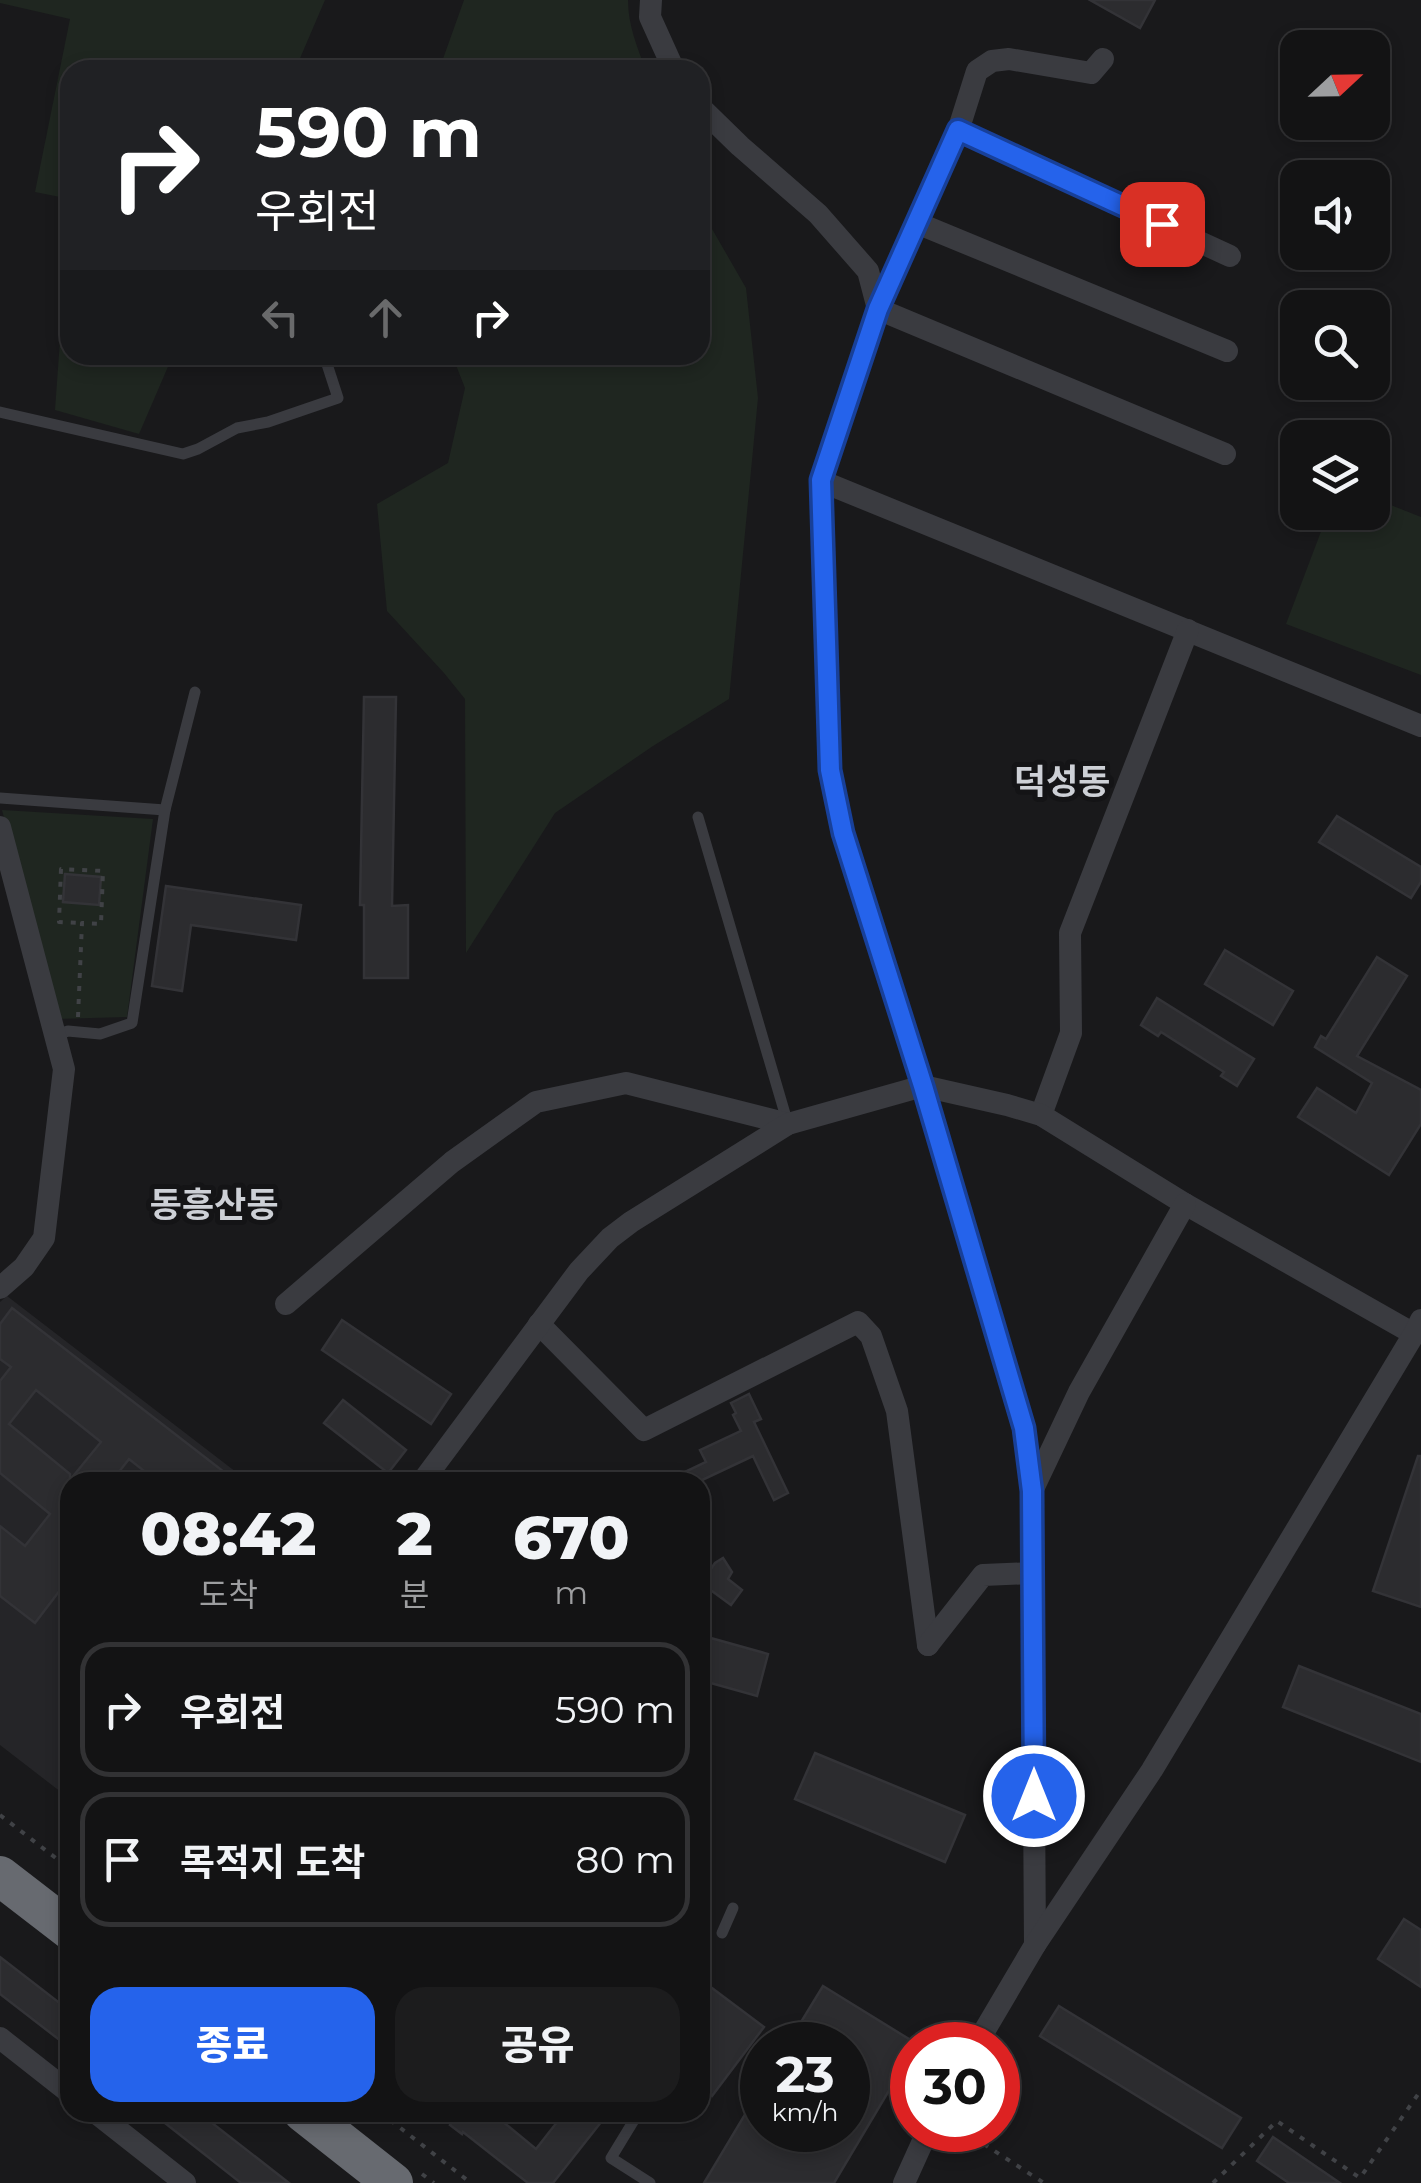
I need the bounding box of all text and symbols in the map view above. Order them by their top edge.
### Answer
north arrow [1280,30,1390,140]
map controls [1280,30,1390,530]
text: 590 m [255,89,482,175]
icon: right [90,100,220,230]
button: sound [1280,160,1390,270]
pin [1120,182,1205,267]
text: 우회전 [255,183,379,238]
icon: arrive [1135,197,1190,252]
icon: left [253,290,308,345]
icon: ahead [358,290,413,345]
icon: right [463,290,518,345]
button: search [1280,290,1390,400]
button: layers [1280,420,1390,530]
district label: 덕성동 [1014,760,1110,803]
district label: 동흥산동 [150,1183,278,1226]
text: 08:42 [140,1497,316,1570]
text: 2 [397,1497,433,1570]
text: 670 [513,1501,630,1574]
text: m [554,1573,588,1612]
text: 도착 [199,1575,258,1614]
text: 분 [400,1575,429,1614]
icon: right [95,1682,150,1737]
text: 590 m [555,1686,675,1733]
text: 우회전 [180,1689,285,1736]
position arrow [982,1744,1086,1848]
icon: arrive [95,1832,150,1887]
text: 80 m [575,1836,675,1883]
text: 목적지 도착 [180,1839,366,1886]
button: 종료 [90,1987,375,2102]
button: 공유 [395,1987,680,2102]
speed limit sign: 30 [890,2022,1020,2152]
text: 23 [775,2044,835,2105]
text: km/h [772,2097,838,2127]

